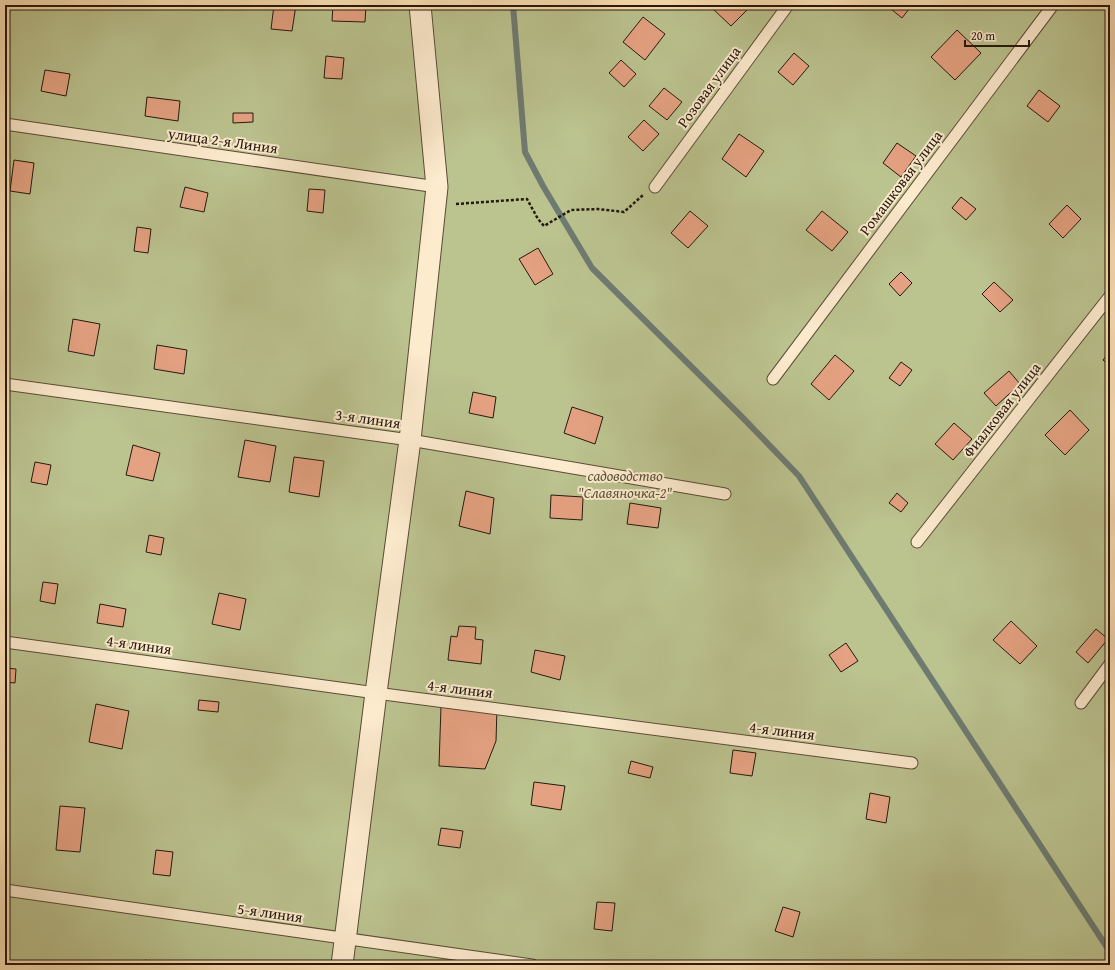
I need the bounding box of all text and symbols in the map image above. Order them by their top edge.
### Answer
scale bar [965,22,1029,48]
text: 20 m [971,27,995,44]
street label: Розовая улица [672,41,746,132]
street label: улица 2-я Линия [166,122,280,159]
street label: Ромашковая улица [854,125,947,239]
street label: Фиалковая улица [958,357,1046,462]
street label: 3-я линия [334,404,402,434]
park label: садоводство "Славяночка-2" [578,465,672,503]
street label: 4-я линия [105,630,173,660]
street label: 4-я линия [426,674,494,703]
street label: 4-я линия [748,716,816,745]
street label: 5-я линия [236,898,304,928]

